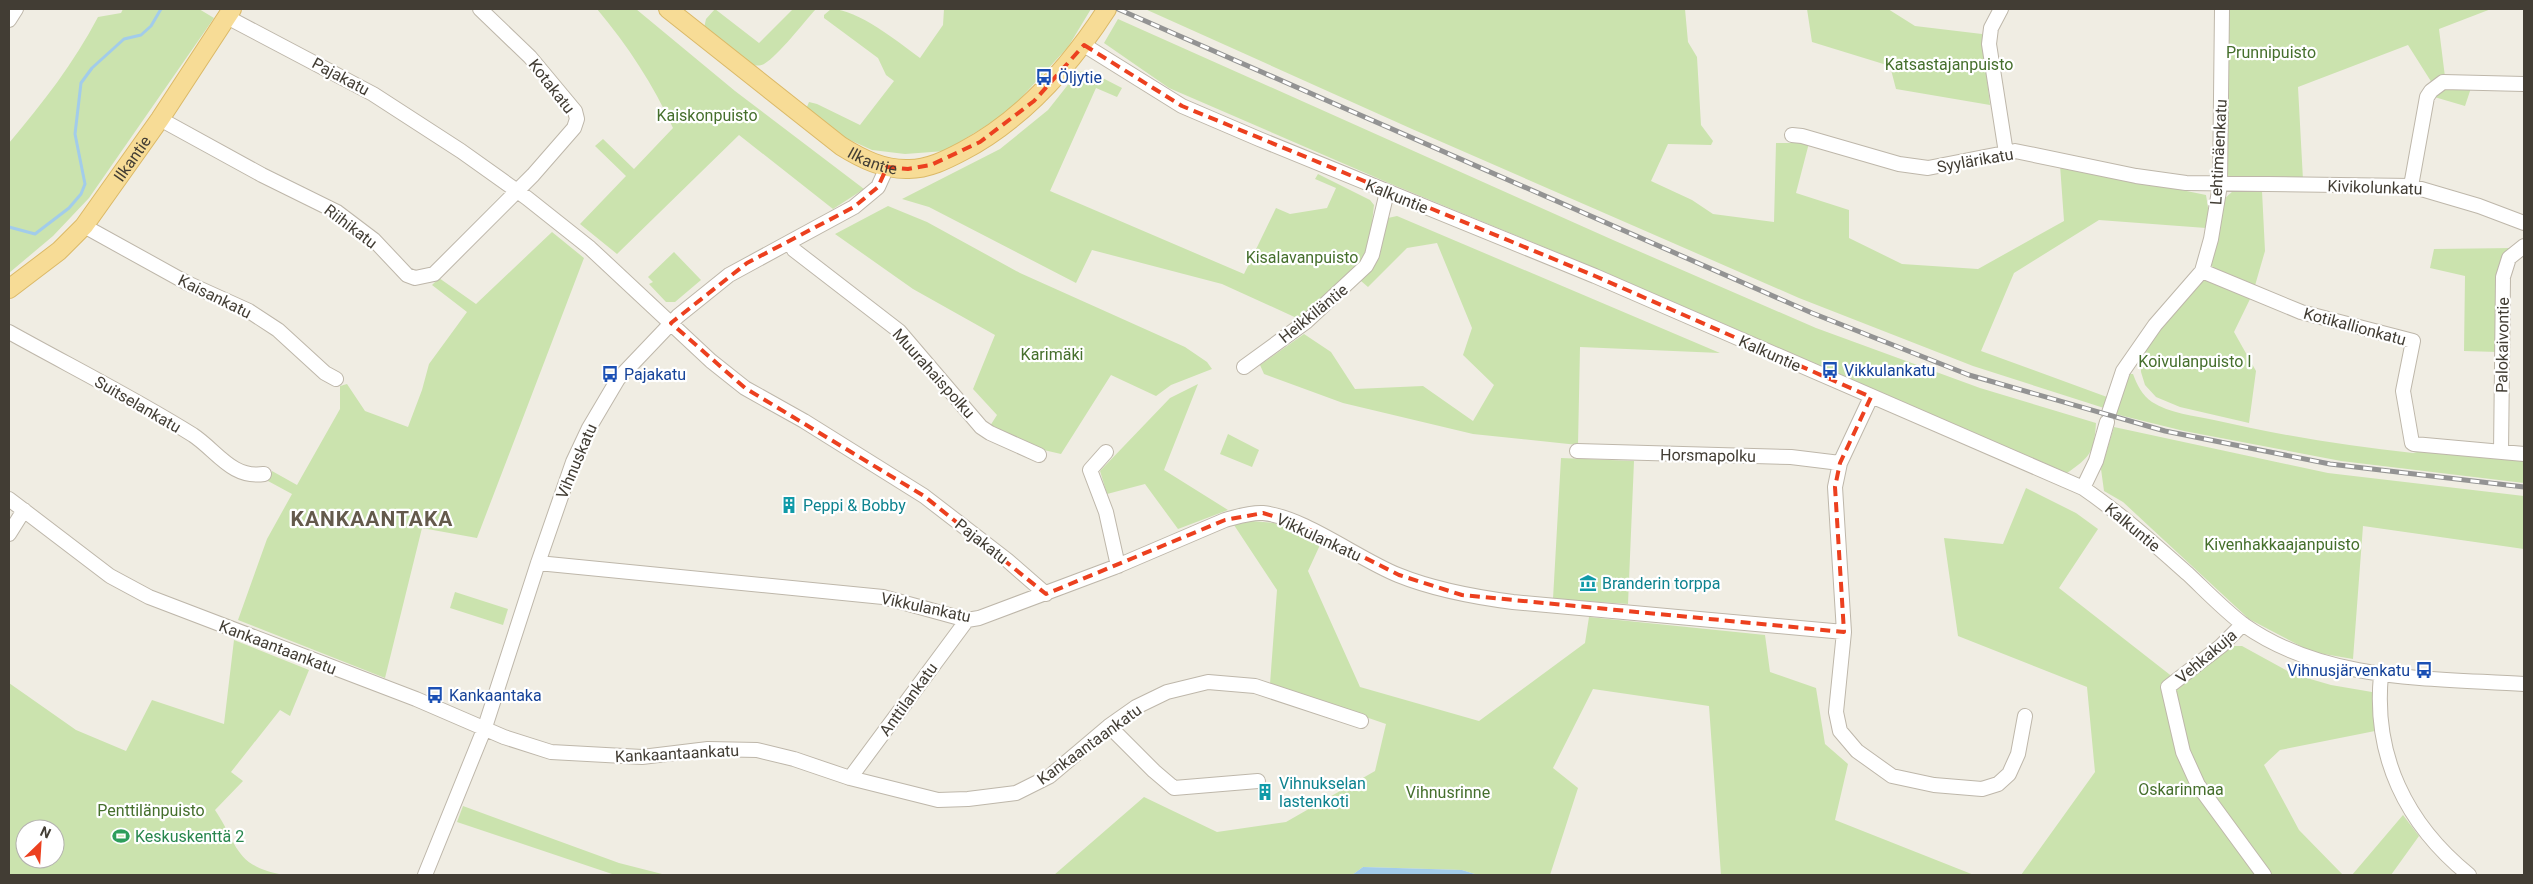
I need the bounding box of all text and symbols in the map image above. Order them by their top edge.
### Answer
park label: Prunnipuisto [2226,43,2316,62]
street label: Pajakatu [309,53,373,99]
street label: Kotakatu [524,55,579,117]
park label: Katsastajanpuisto [1885,55,2013,74]
bus stop icon: Öljytie [1034,67,1054,87]
place label: Öljytie [1058,68,1102,87]
street label: Lehtimäenkatu [2206,99,2231,205]
park label: Kaiskonpuisto [656,106,758,125]
street label: Ilkantie [110,132,155,185]
street label: Ilkantie [844,143,899,179]
street label: Syylärikatu [1935,144,2015,177]
street label: Kalkuntie [1363,175,1431,218]
street label: Kivikolunkatu [2327,176,2423,199]
street label: Riihikatu [321,200,381,252]
park label: Kisalavanpuisto [1246,248,1358,267]
street label: Kaisankatu [175,271,255,322]
street label: Heikkiläntie [1275,280,1352,347]
street label: Palokaivontie [2492,297,2513,393]
street label: Kotikallionkatu [2302,304,2408,349]
street label: Muurahaispolku [888,325,979,422]
street label: Kalkuntie [1736,331,1804,376]
park label: Karimäki [1021,345,1083,364]
park label: Koivulanpuisto I [2138,352,2252,371]
bus stop icon: Vikkulankatu [1820,360,1840,380]
place label: Vikkulankatu [1844,361,1935,380]
bus stop icon: Pajakatu [600,364,620,384]
place label: Pajakatu [624,365,686,384]
street label: Suitselankatu [91,372,184,437]
street label: Vihnuskatu [552,421,601,502]
street label: Horsmapolku [1660,445,1756,466]
building icon: Peppi & Bobby [779,495,799,515]
place label: Peppi & Bobby [803,496,906,515]
street label: Kalkuntie [2101,499,2164,556]
district label: KANKAANTAKA [291,507,453,531]
street label: Vikkulankatu [1273,510,1364,565]
street label: Pajakatu [951,515,1012,568]
park label: Kivenhakkaajanpuisto [2204,535,2360,554]
museum icon: Branderin torppa [1578,573,1598,593]
place label: Branderin torppa [1602,574,1721,593]
street label: Vikkulankatu [879,589,973,626]
street label: Kankaantaankatu [216,616,339,679]
street label: Vehkakuja [2172,626,2241,687]
street label: Anttilankatu [875,659,941,740]
bus stop icon: Vihnusjärvenkatu [2414,660,2434,680]
place label: Vihnusjärvenkatu [2287,661,2410,680]
bus stop icon: Kankaantaka [425,685,445,705]
place label: Kankaantaka [449,686,542,705]
street label: Kankaantaankatu [1033,700,1145,789]
street label: Kankaantaankatu [614,741,740,766]
place label: Vihnukselan lastenkoti [1279,774,1366,811]
park label: Oskarinmaa [2138,780,2224,799]
building icon: Vihnukselan lastenkoti [1255,782,1275,802]
park label: Vihnusrinne [1406,783,1490,802]
park label: Penttilänpuisto [97,801,205,820]
north arrow [15,819,65,869]
text: N [38,823,53,842]
sports icon: Keskuskenttä 2 [111,826,131,846]
place label: Keskuskenttä 2 [135,827,244,846]

